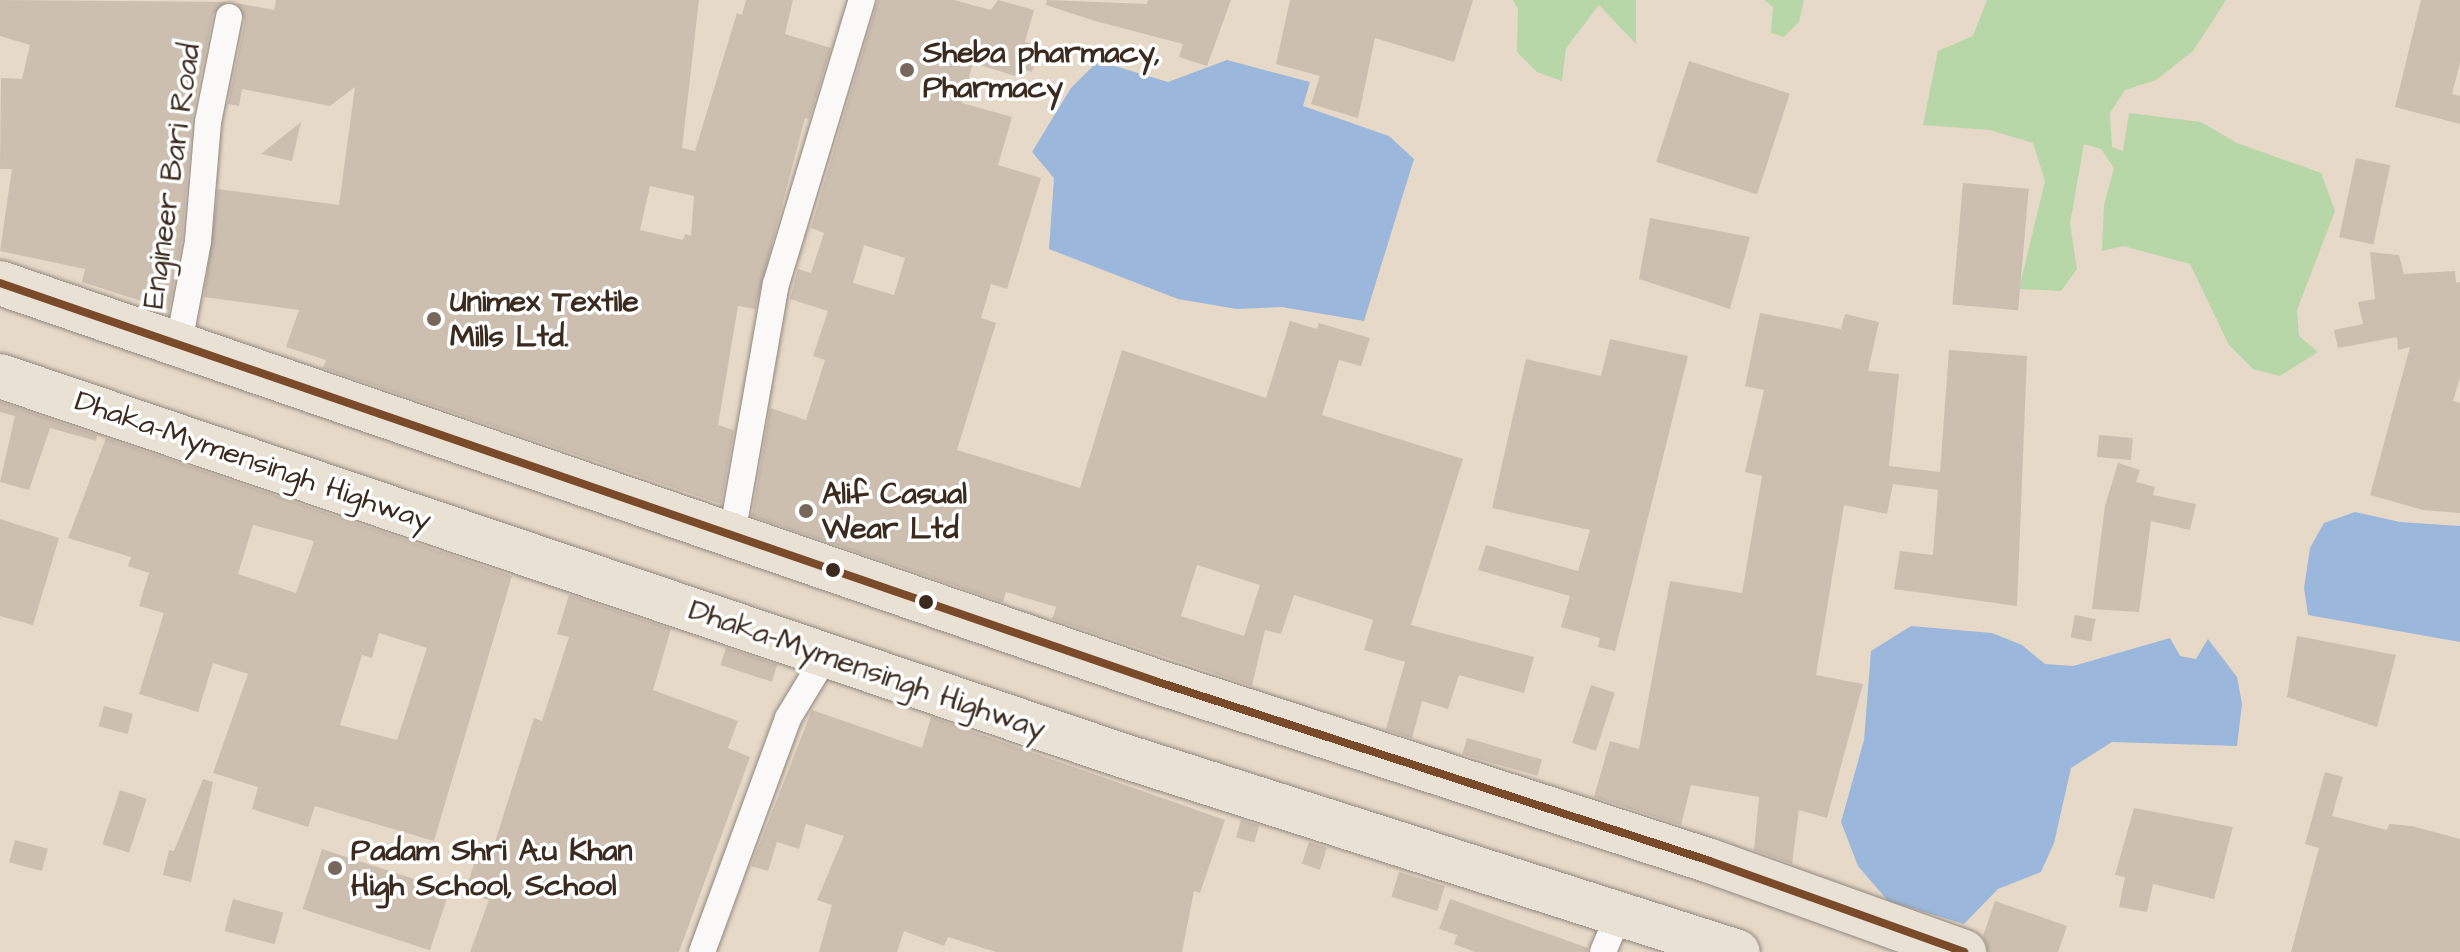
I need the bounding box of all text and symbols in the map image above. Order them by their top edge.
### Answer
place label: Sheba pharmacy, Pharmacy [923,35,1160,106]
street label: Engineer Bari Road [136,41,208,311]
marker: Sheba pharmacy, Pharmacy [898,61,916,79]
place label: Unimex Textile Mills Ltd. [450,284,639,354]
marker: Unimex Textile Mills Ltd. [425,310,443,328]
street label: Dhaka-Mymensingh Highway [70,383,436,539]
place label: Alif Casual Wear Ltd [822,476,967,546]
marker: Alif Casual Wear Ltd [797,502,815,520]
unlabelled marker [825,562,841,578]
street label: Dhaka-Mymensingh Highway [684,592,1050,748]
unlabelled marker [918,594,934,610]
place label: Padam Shri A.u Khan High School, School [351,833,633,904]
marker: Padam Shri A.u Khan High School, School [326,859,344,877]

